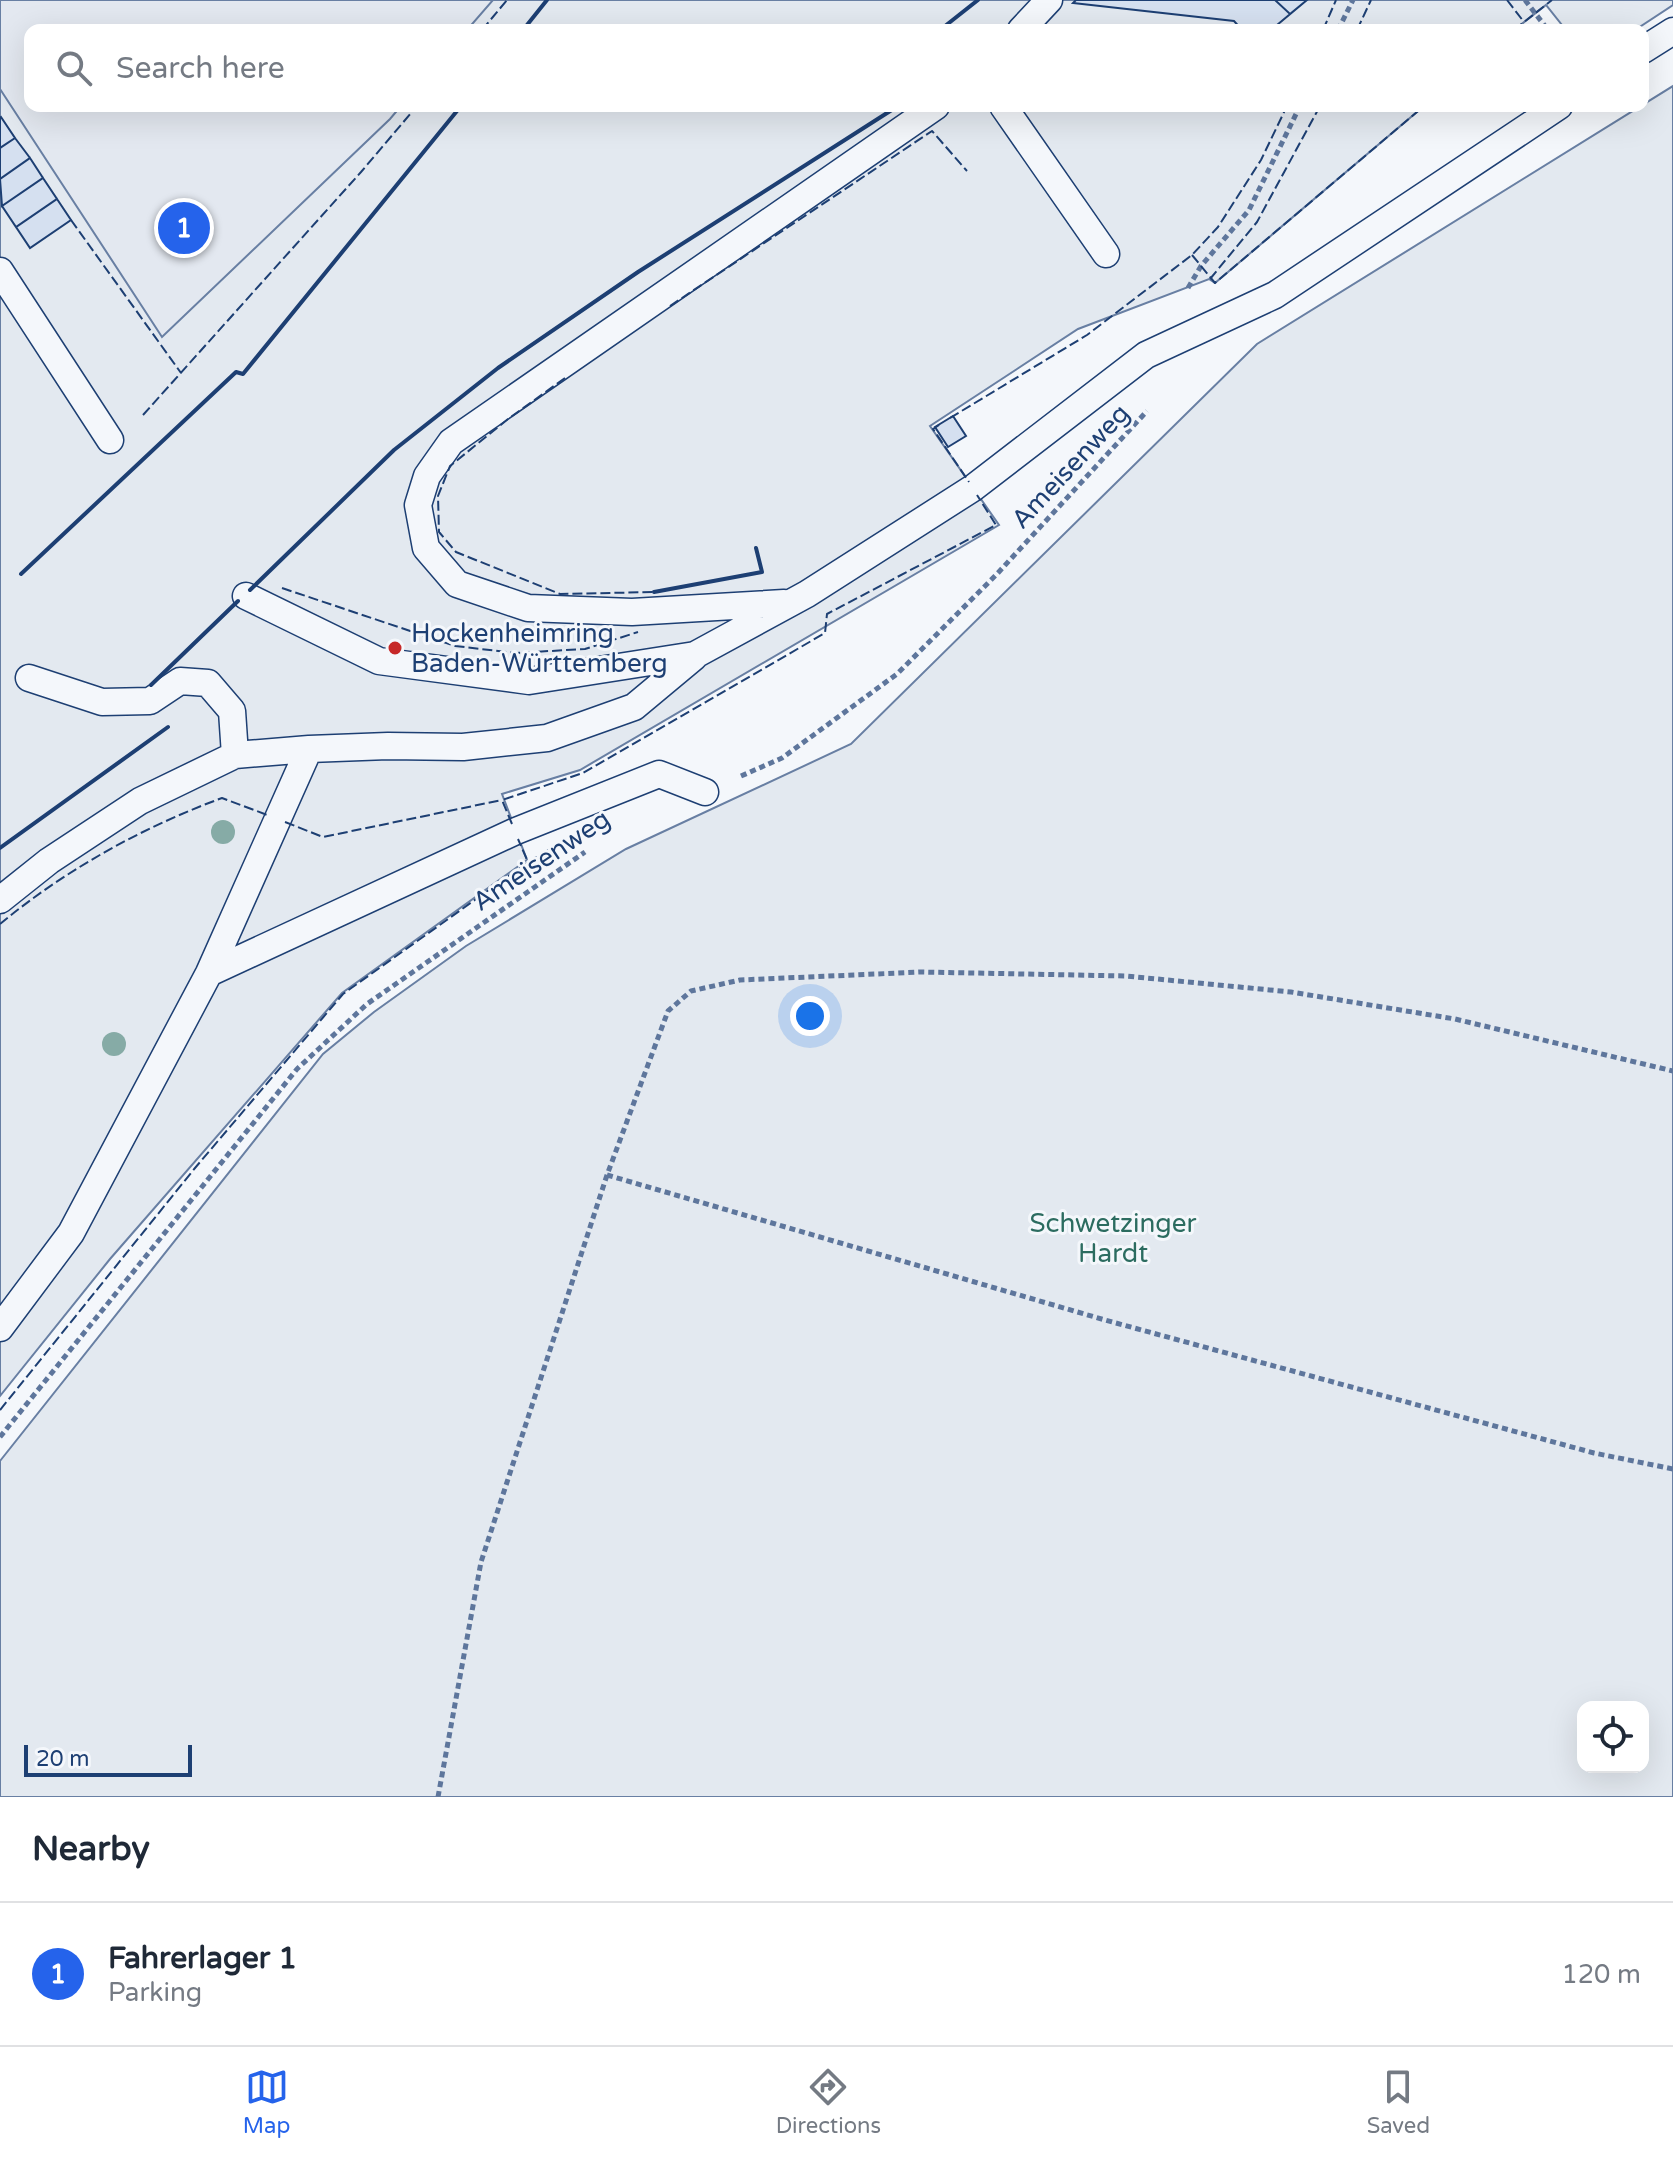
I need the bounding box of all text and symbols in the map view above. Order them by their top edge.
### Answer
search box [24,24,1649,112]
icon: search [52,46,96,90]
text: Search here [116,50,285,87]
pin: 1 [158,198,210,258]
street label: Ameisenweg [1005,398,1136,535]
place label: Hockenheimring Baden-Württemberg [411,618,668,679]
marker: Hockenheimring Baden-Württemberg [386,639,404,657]
street label: Ameisenweg [467,803,616,918]
your location [790,996,830,1036]
park label: Schwetzinger Hardt [1030,1208,1196,1269]
map controls [1577,1701,1649,1773]
button: locate [1577,1701,1649,1773]
scale bar [24,1741,192,1777]
text: 20 m [36,1746,90,1772]
text: Nearby [32,1829,150,1870]
text: Fahrerlager 1 [108,1940,297,1977]
text: 1 [50,1959,66,1990]
text: 120 m [1561,1959,1641,1990]
text: Parking [108,1977,202,2008]
tab: Map [243,2065,290,2139]
tab: Directions [776,2065,881,2139]
tab: Saved [1367,2065,1430,2139]

